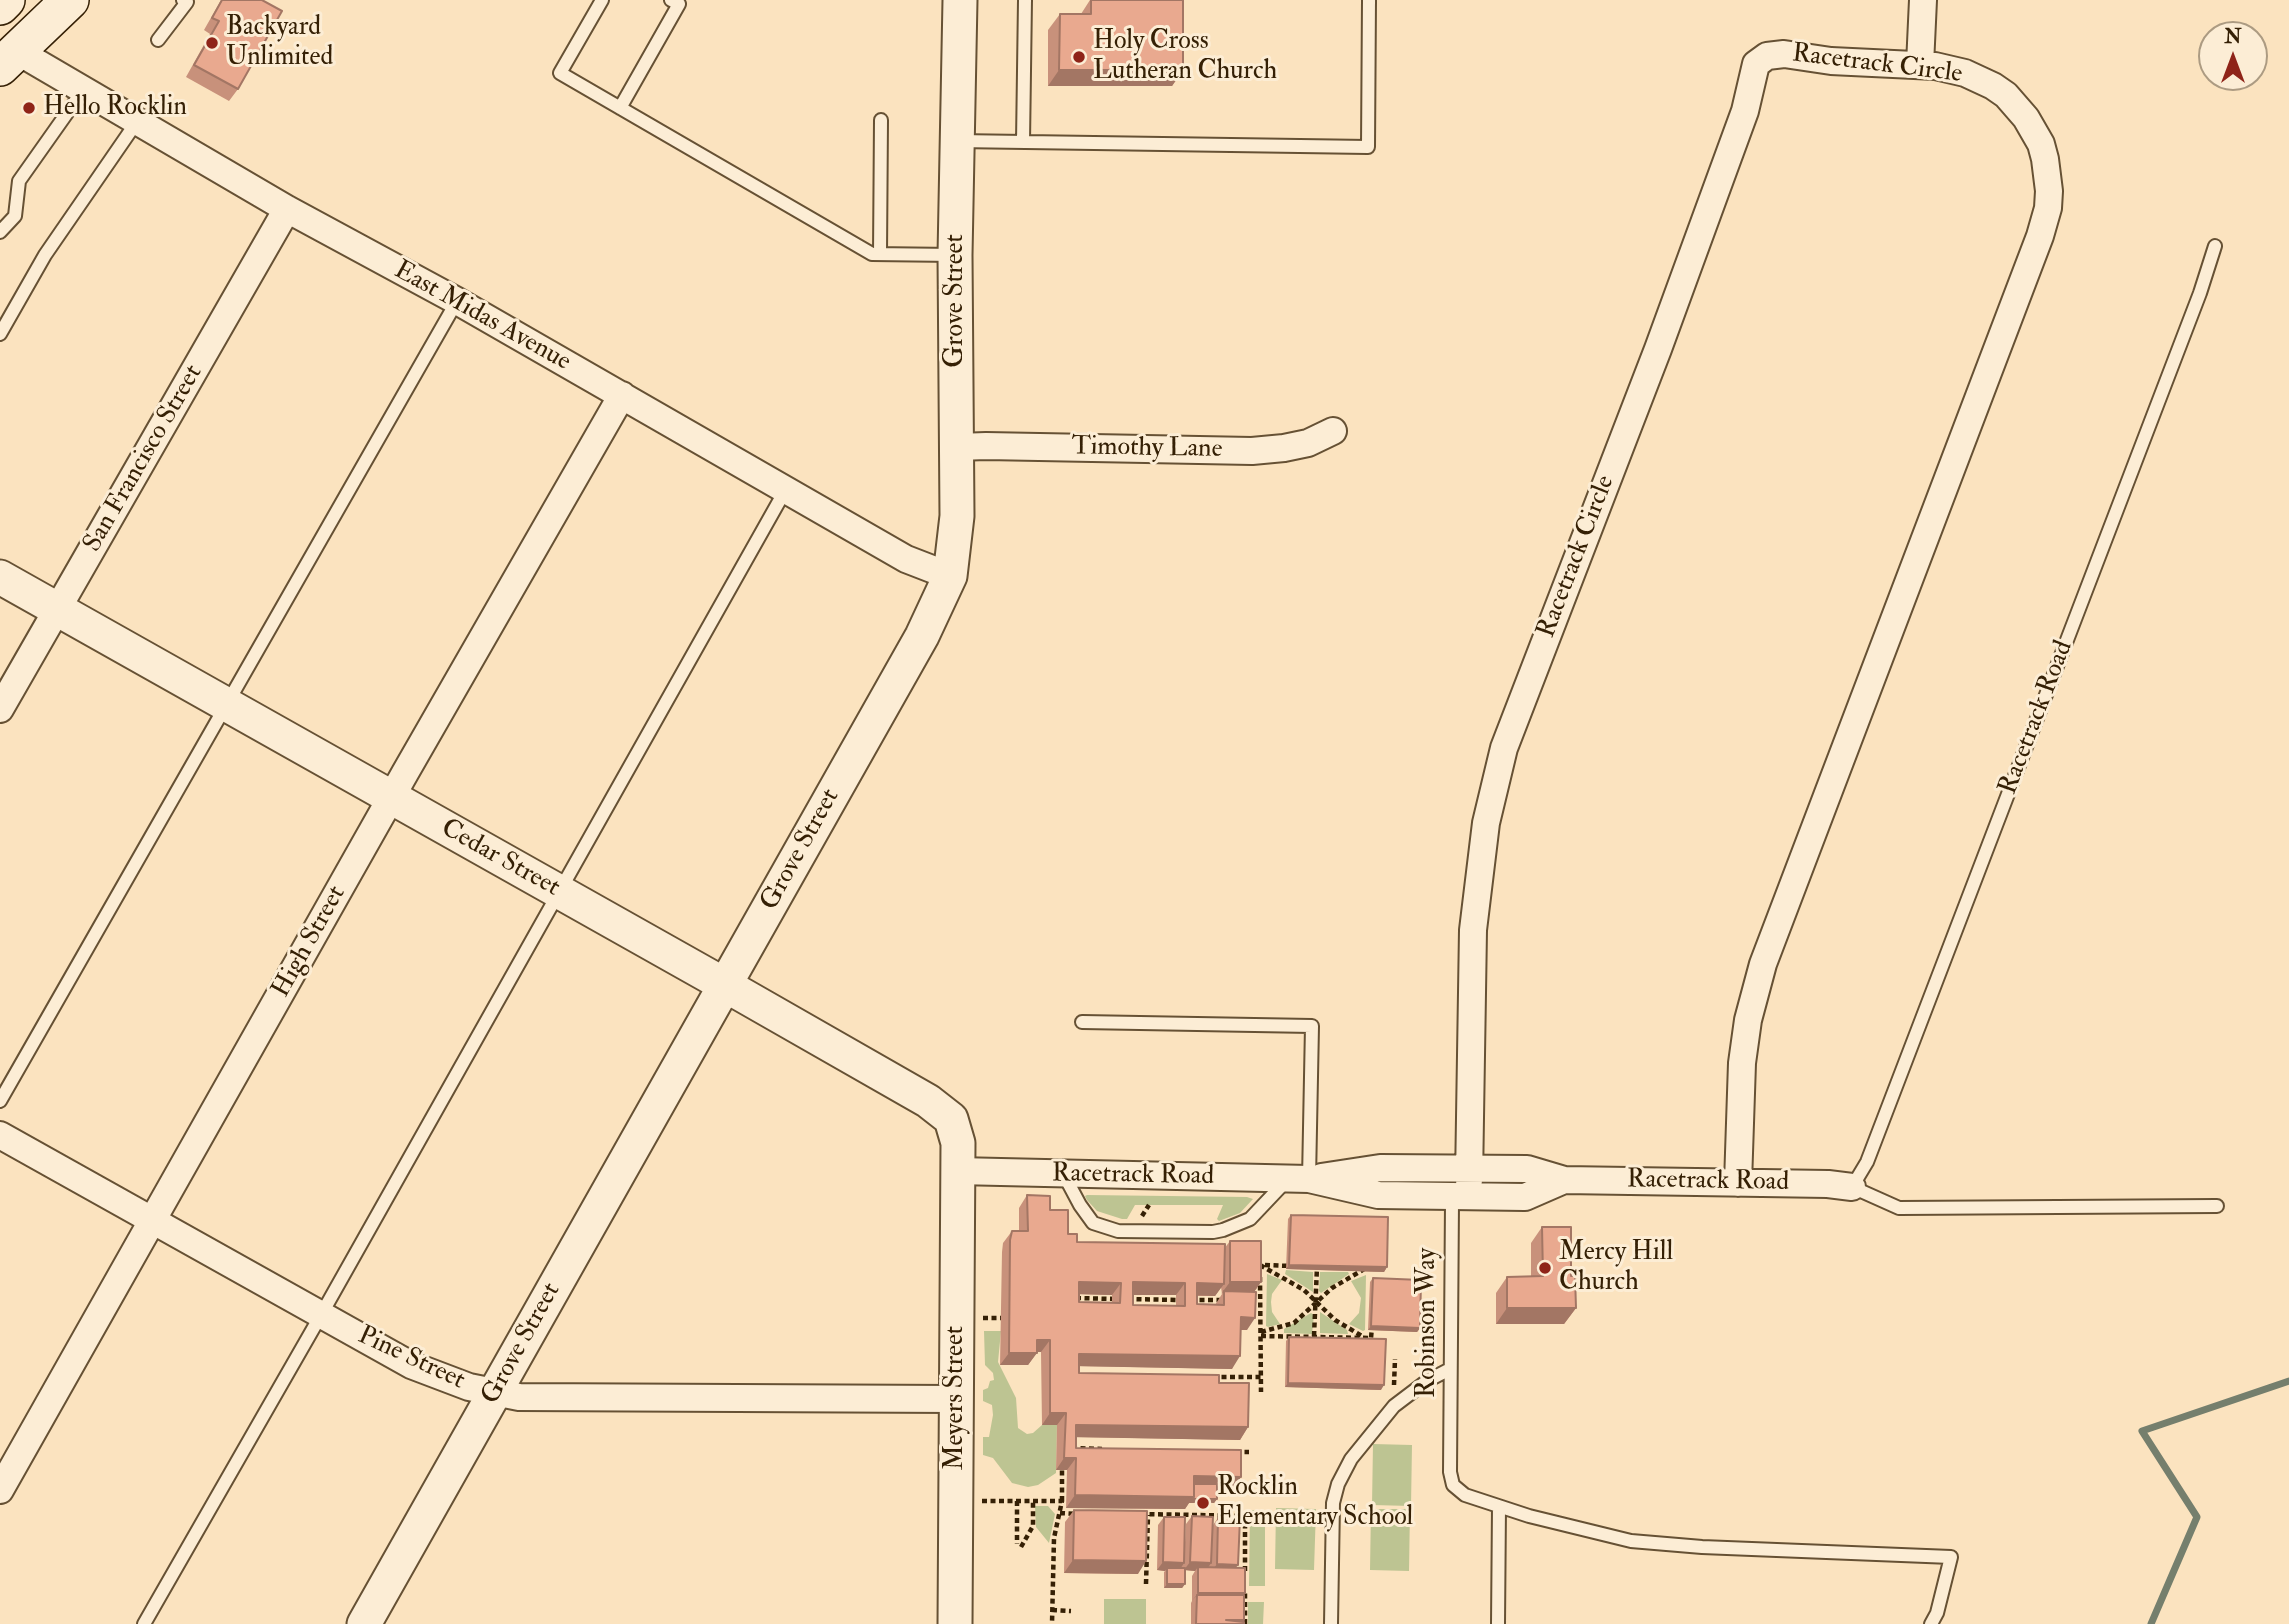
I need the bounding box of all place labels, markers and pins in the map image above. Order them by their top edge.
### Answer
place label: Backyard Unlimited [226,12,333,74]
place label: Holy Cross Lutheran Church [1093,26,1277,88]
marker: Backyard Unlimited [204,35,220,51]
marker: Holy Cross Lutheran Church [1071,49,1087,65]
place label: Hello Rocklin [43,92,187,124]
marker: Hello Rocklin [21,100,37,116]
place label: Mercy Hill Church [1559,1237,1673,1298]
marker: Mercy Hill Church [1537,1260,1553,1276]
place label: Rocklin Elementary School [1217,1472,1413,1534]
marker: Rocklin Elementary School [1195,1495,1211,1511]

